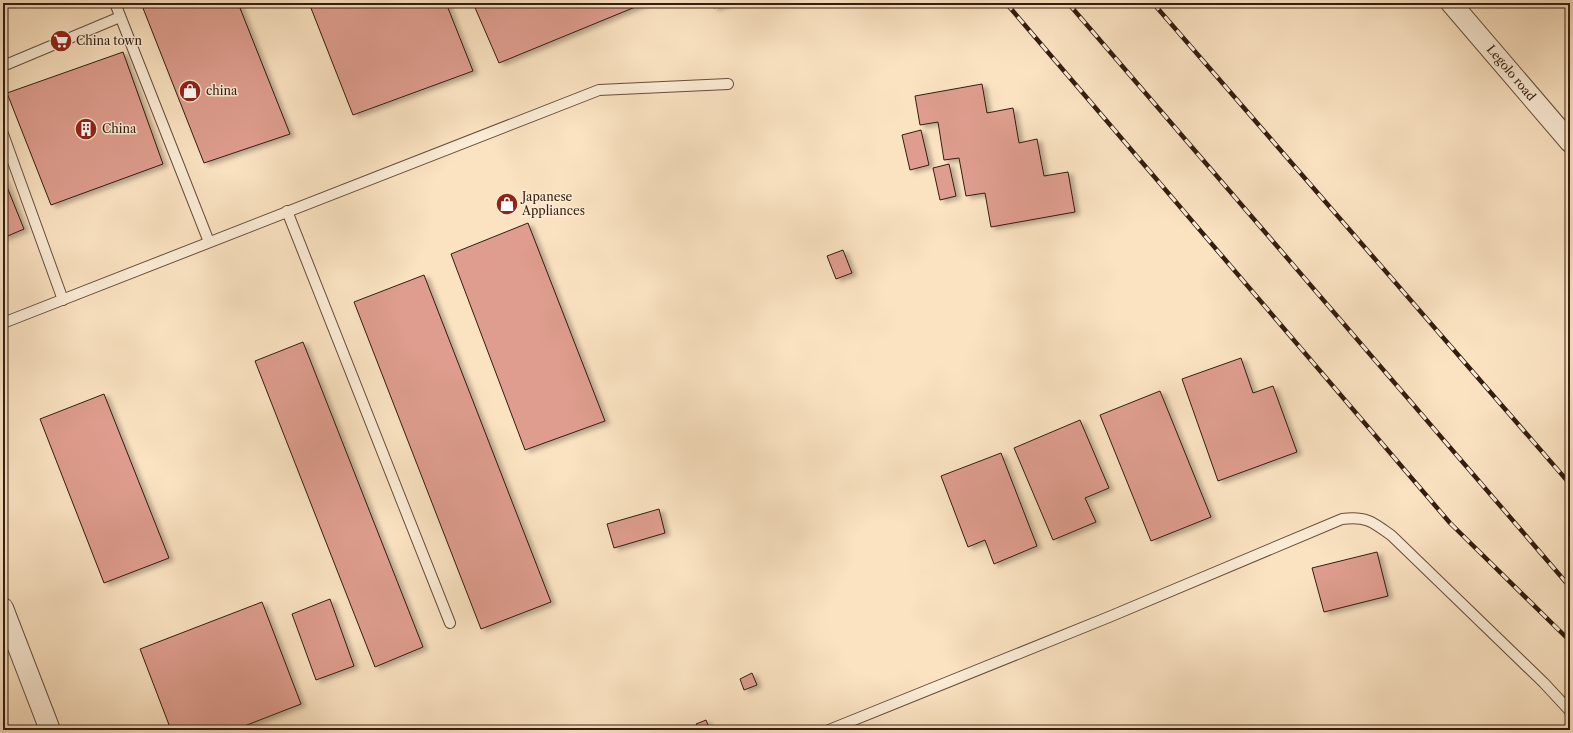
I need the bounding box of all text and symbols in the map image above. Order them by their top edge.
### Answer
supermarket icon: China town [48,28,74,54]
place label: China town [76,33,143,48]
street label: Legolo road [1484,42,1539,104]
shop icon: china [177,78,203,104]
place label: china [206,83,238,98]
building icon: China [73,116,99,142]
place label: China [102,121,137,136]
place label: Japanese Appliances [520,189,585,218]
shop icon: Japanese Appliances [494,191,520,217]

